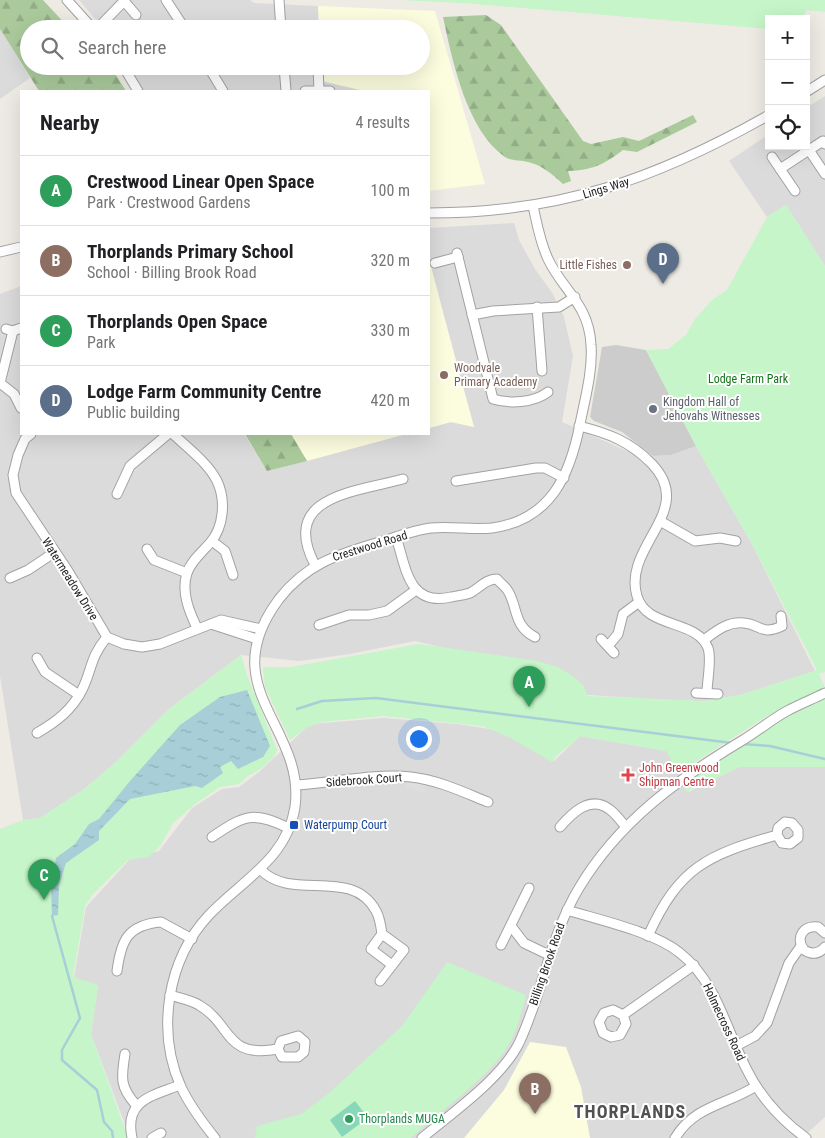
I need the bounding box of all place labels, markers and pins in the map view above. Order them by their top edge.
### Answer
pin: D [647,243,679,284]
place label: Little Fishes [559,258,617,272]
marker: Little Fishes [621,259,633,271]
place label: Woodvale Primary Academy [454,361,537,389]
marker: Woodvale Primary Academy [438,369,450,381]
place label: Kingdom Hall of Jehovahs Witnesses [663,395,760,423]
marker: Kingdom Hall of Jehovahs Witnesses [647,403,659,415]
pin: A [513,666,545,707]
place label: John Greenwood Shipman Centre [639,761,719,789]
marker: John Greenwood Shipman Centre [621,768,635,782]
place label: Waterpump Court [304,818,388,832]
marker: Waterpump Court [288,819,300,831]
pin: C [28,859,60,900]
pin: B [519,1073,551,1114]
place label: Thorplands MUGA [359,1112,445,1126]
marker: Thorplands MUGA [343,1113,355,1125]

